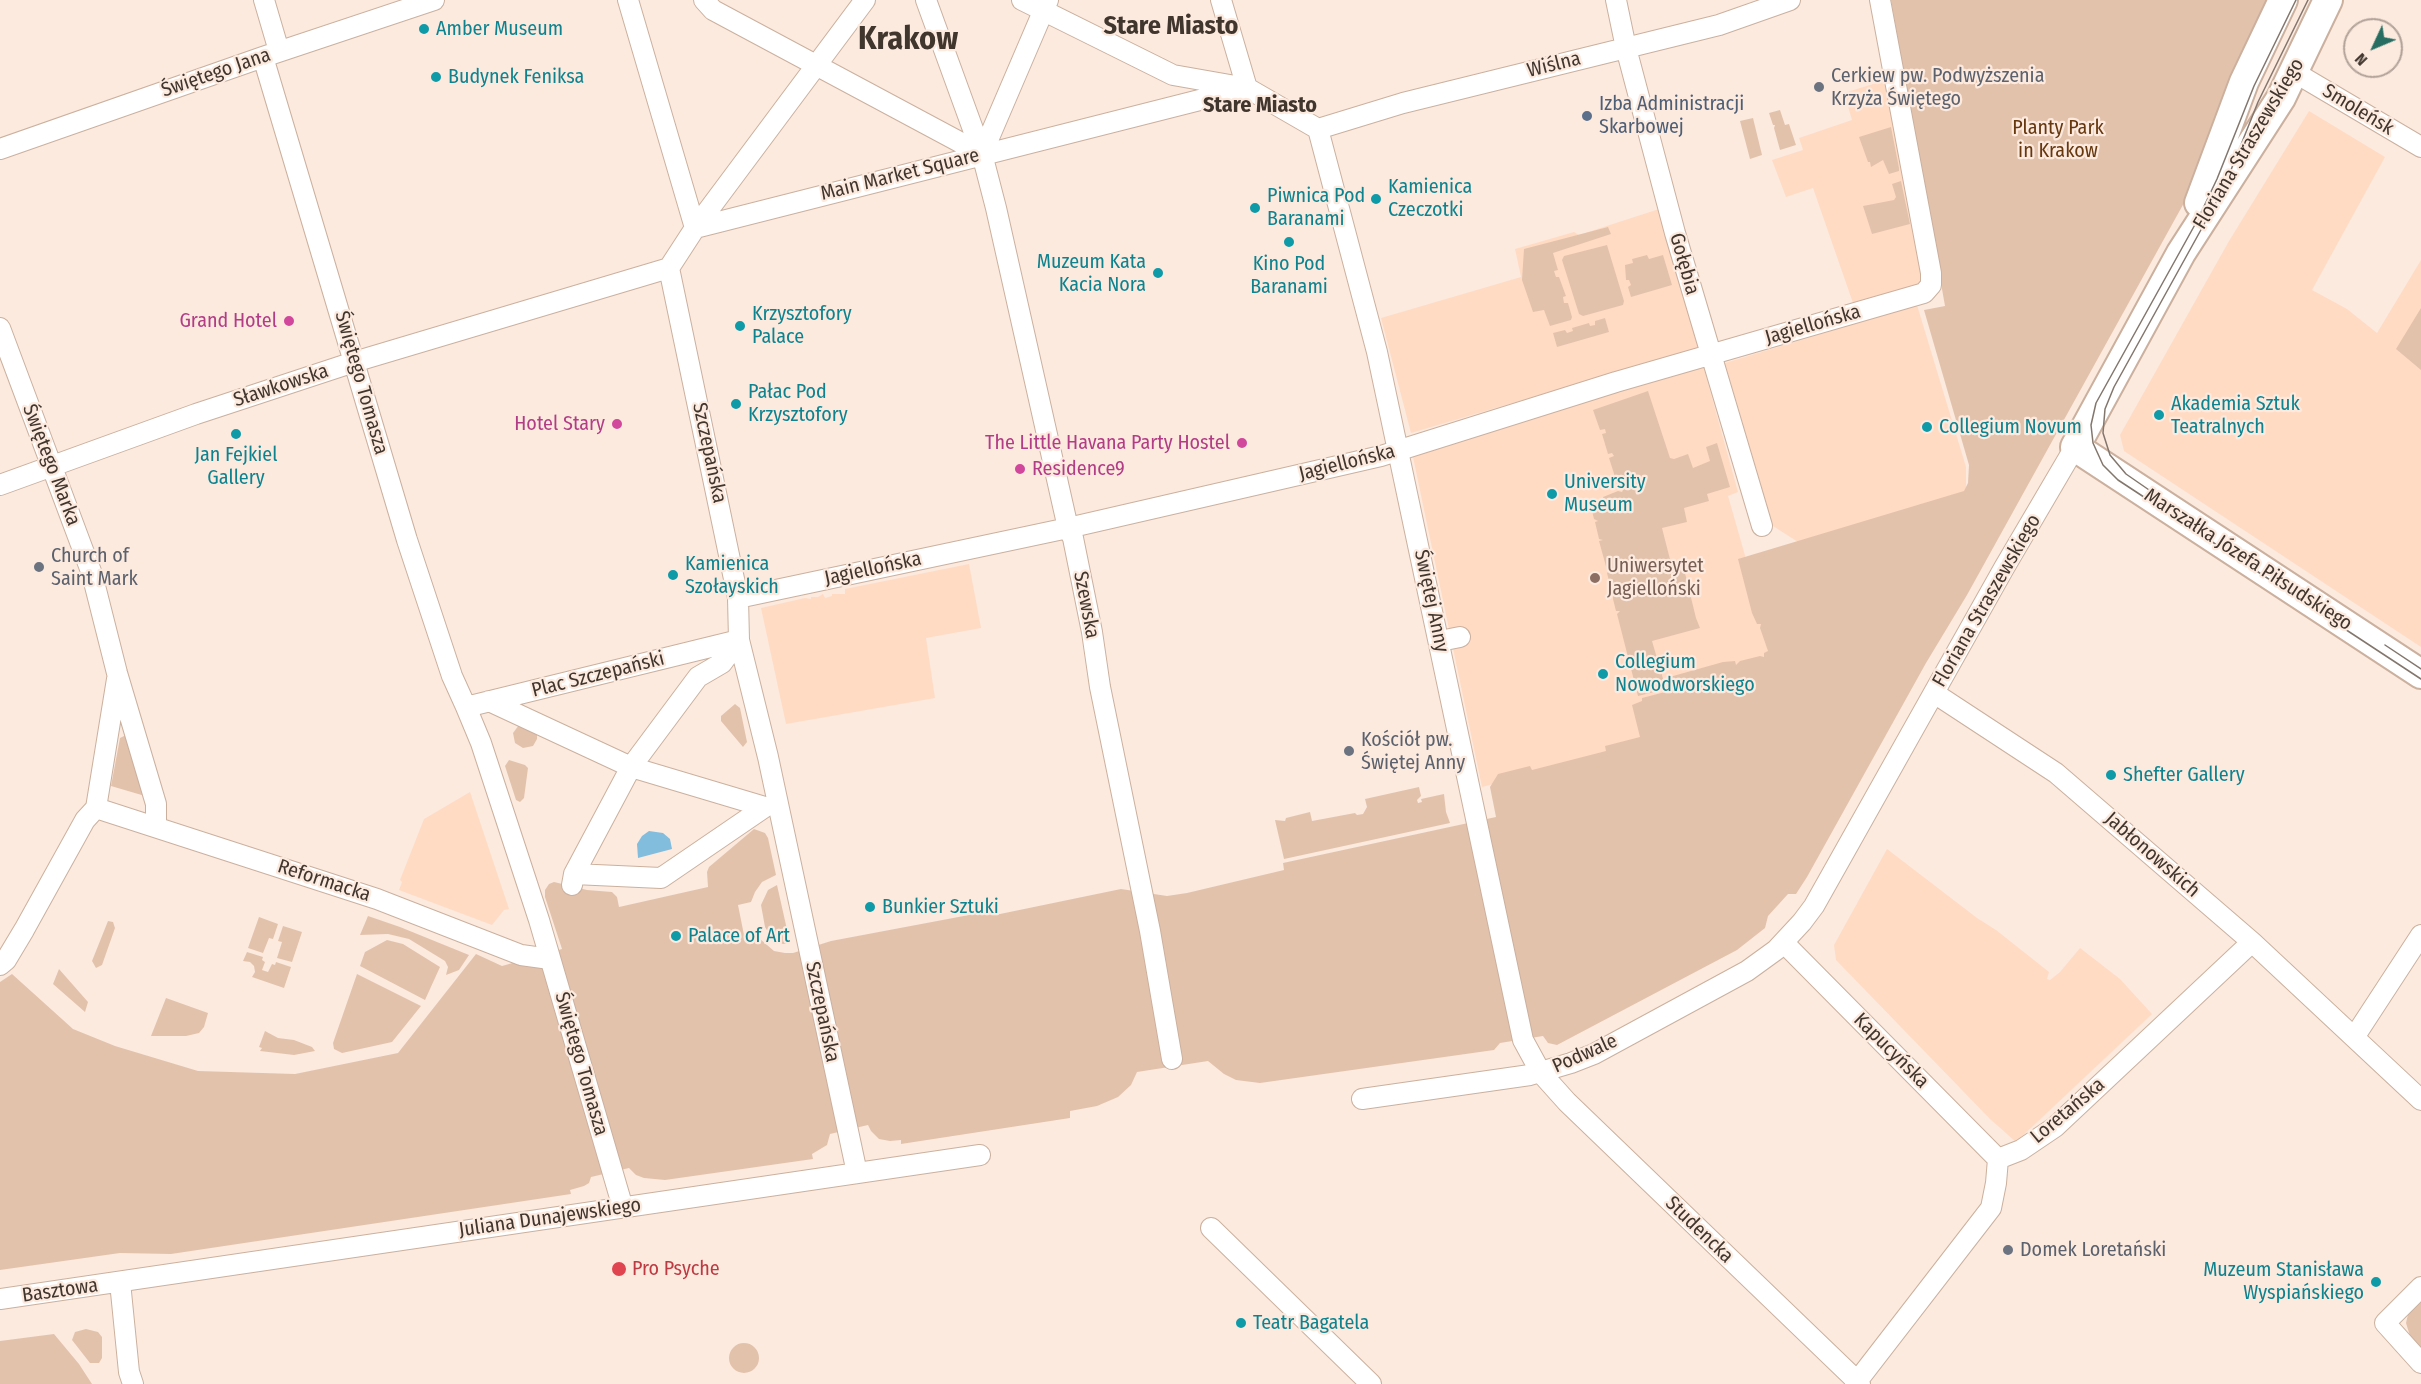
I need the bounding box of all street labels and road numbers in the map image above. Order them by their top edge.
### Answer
street label: Świętego Jana [158,43,274,103]
street label: Wiślna [1525,47,1583,83]
street label: Floriana Straszewskiego [2188,54,2310,234]
street label: Smoleńsk [2318,79,2398,141]
street label: Main Market Square [818,144,982,206]
street label: Gołębia [1664,230,1704,298]
street label: Jagiellońska [1762,300,1864,350]
street label: Świętego Tomasza [329,309,393,457]
street label: Sławkowska [230,359,332,413]
street label: Świętego Marka [17,401,85,529]
street label: Szczepańska [687,401,731,505]
street label: Jagiellońska [1296,439,1398,487]
street label: Marszałka Józefa Piłsudskiego [2140,484,2356,636]
street label: Floriana Straszewskiego [1928,510,2046,692]
street label: Jagiellońska [822,547,924,591]
street label: Świętej Anny [1408,548,1454,654]
street label: Szewska [1068,569,1104,641]
street label: Plac Szczepański [529,647,667,703]
street label: Jabłonowskich [2100,807,2204,903]
street label: Reformacka [274,855,374,907]
street label: Szczepańska [800,960,844,1064]
street label: Świętego Tomasza [549,990,613,1138]
street label: Kapucyńska [1848,1008,1934,1094]
street label: Podwale [1549,1029,1621,1079]
street label: Loretańska [2026,1073,2110,1149]
street label: Studencka [1660,1192,1738,1268]
street label: Juliana Dunajewskiego [457,1193,643,1243]
street label: Basztowa [20,1274,100,1308]

